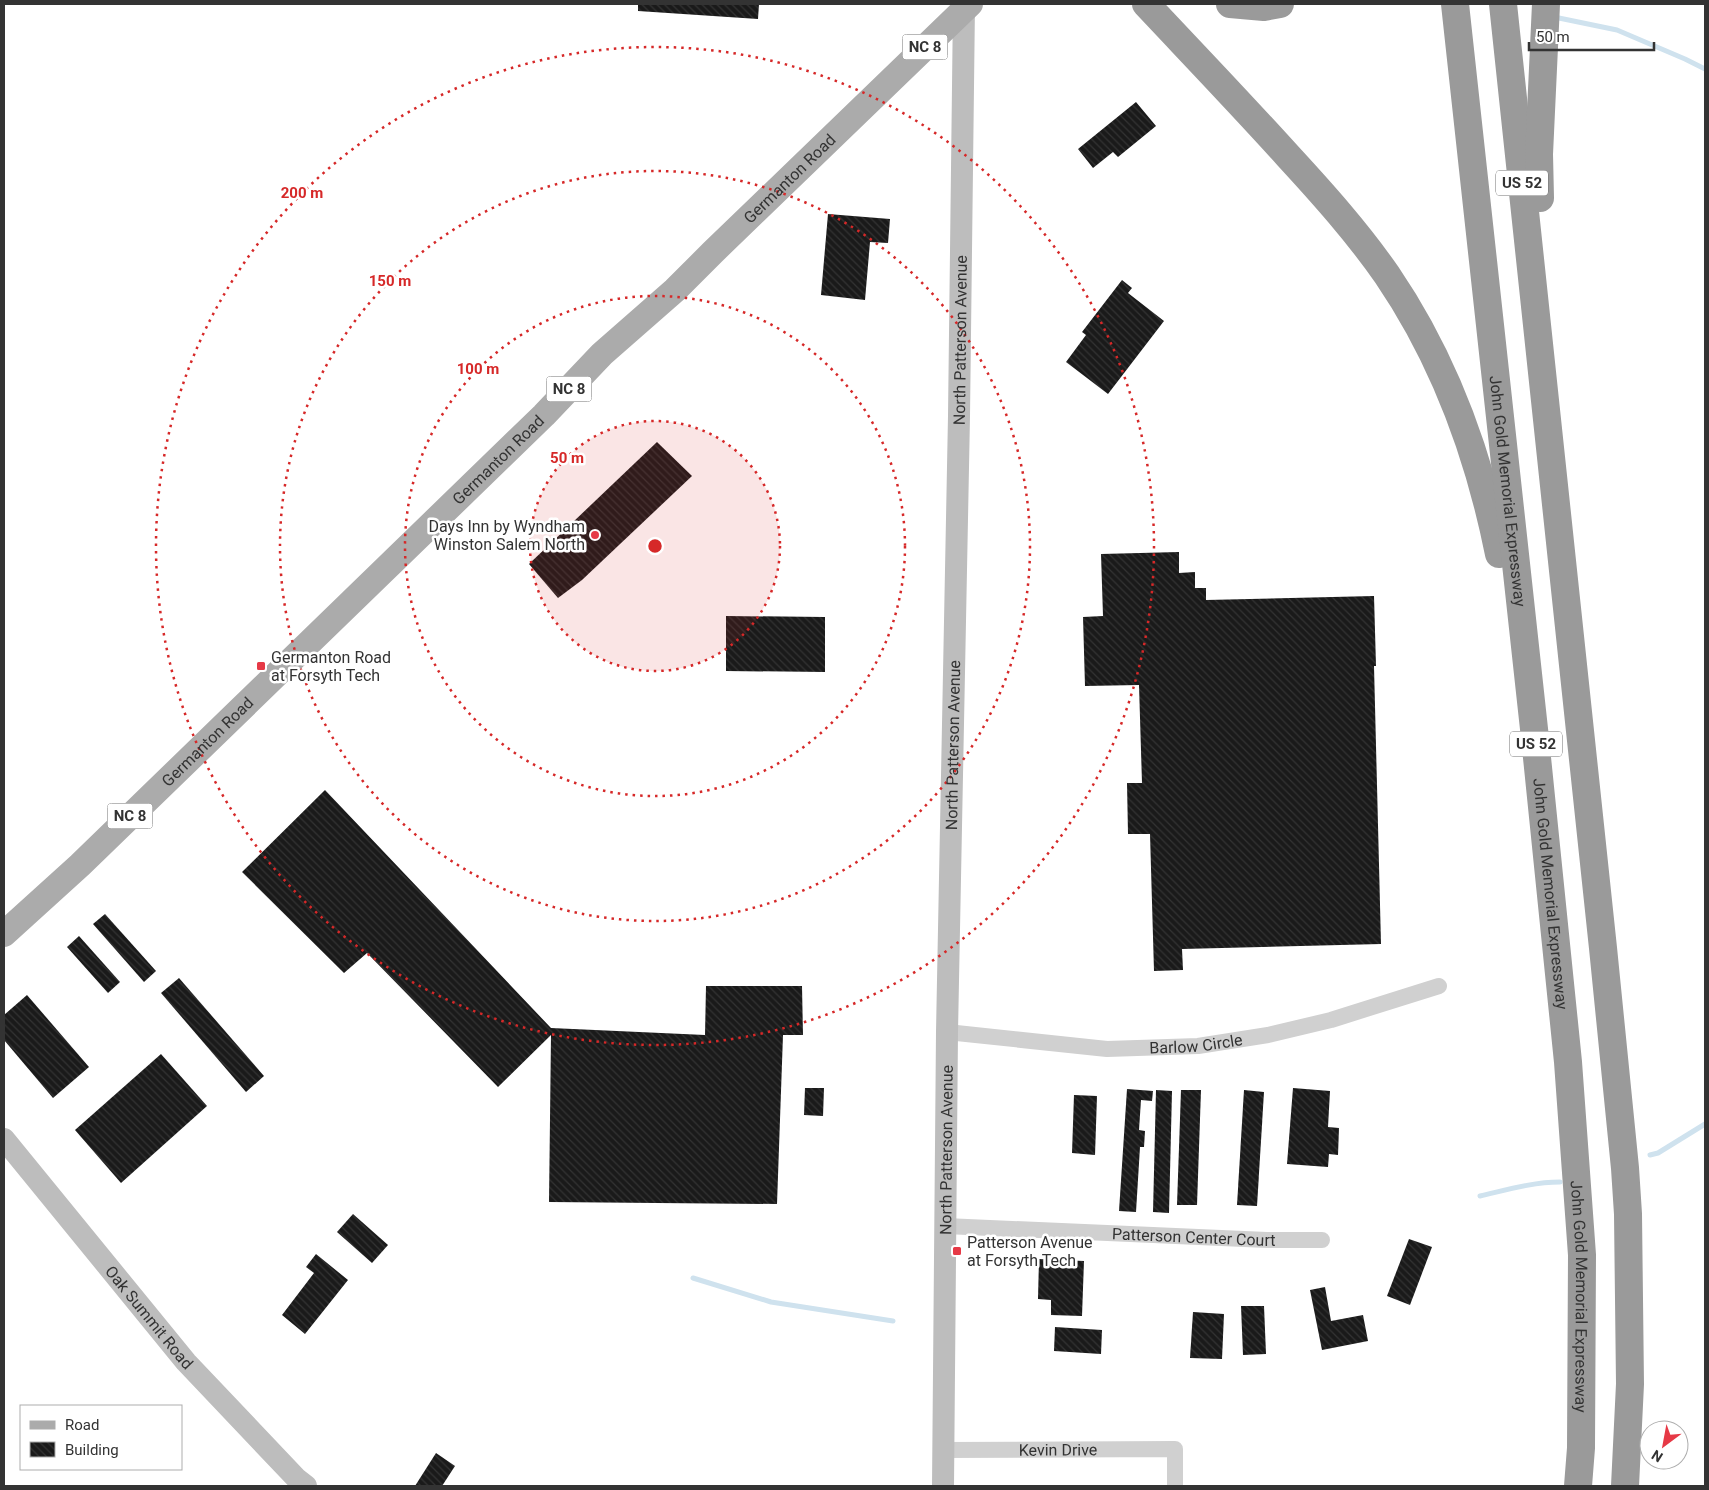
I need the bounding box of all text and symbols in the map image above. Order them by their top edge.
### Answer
scale bar [1529,20,1654,52]
text: 50 m [1536,28,1570,46]
road number: NC 8 [902,34,948,60]
street label: Germanton Road [739,130,839,227]
road number: US 52 [1496,170,1548,196]
text: 200 m [281,184,323,202]
street label: North Patterson Avenue [949,255,970,425]
text: 150 m [369,272,411,290]
text: 100 m [457,360,499,378]
street label: John Gold Memorial Expressway [1486,375,1530,608]
road number: NC 8 [546,376,592,402]
street label: Germanton Road [448,411,548,508]
text: 50 m [550,449,584,467]
place label: Days Inn by Wyndham Winston Salem North [429,517,585,554]
marker: Days Inn by Wyndham Winston Salem North [589,529,601,541]
centre of rings [646,537,664,555]
place label: Germanton Road at Forsyth Tech [271,648,391,685]
marker: Germanton Road at Forsyth Tech [255,660,267,672]
street label: North Patterson Avenue [941,660,964,830]
street label: Germanton Road [158,693,257,790]
road number: US 52 [1510,732,1562,756]
street label: John Gold Memorial Expressway [1530,777,1572,1011]
road number: NC 8 [108,804,152,828]
street label: Barlow Circle [1149,1030,1244,1057]
street label: North Patterson Avenue [936,1065,956,1235]
street label: John Gold Memorial Expressway [1567,1180,1592,1413]
street label: Patterson Center Court [1112,1224,1275,1250]
place label: Patterson Avenue at Forsyth Tech [967,1233,1093,1270]
marker: Patterson Avenue at Forsyth Tech [951,1245,963,1257]
street label: Oak Summit Road [102,1262,197,1373]
legend [20,1405,182,1470]
text: Road [65,1416,99,1434]
north arrow [1639,1420,1689,1470]
street label: Kevin Drive [1019,1440,1097,1459]
text: Building [65,1441,119,1459]
text: N [1649,1447,1666,1465]

